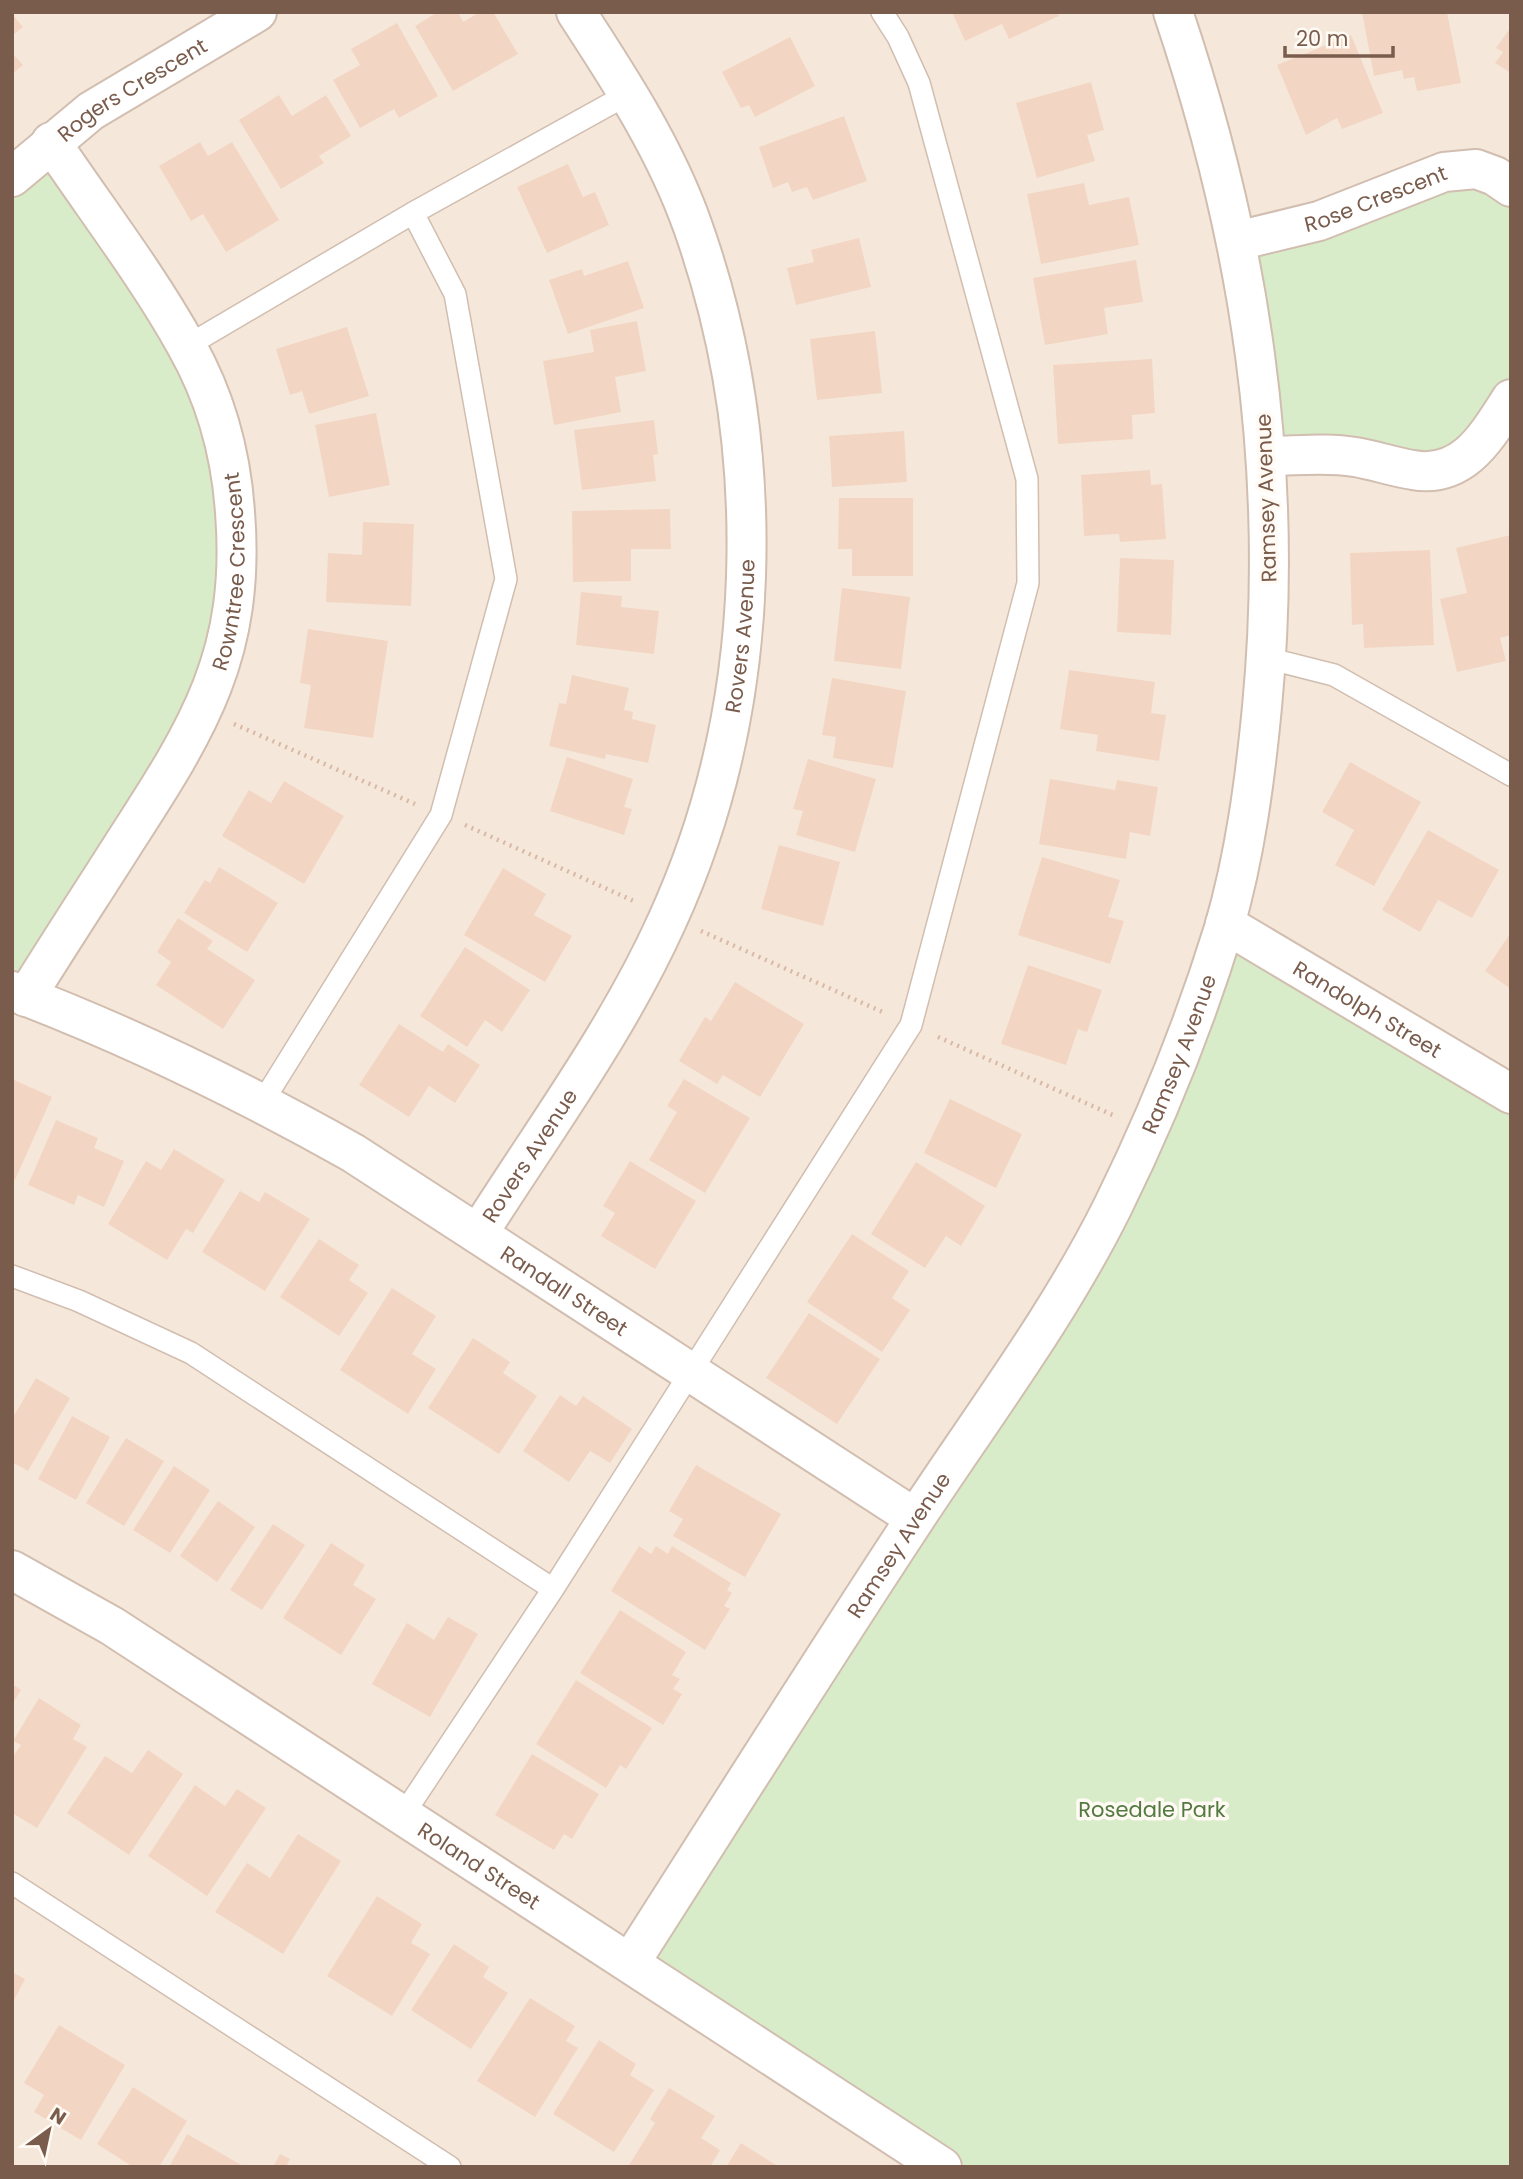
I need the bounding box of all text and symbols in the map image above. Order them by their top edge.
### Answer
scale bar [1285,14,1394,58]
text: 20 m [1296,24,1349,53]
street label: Rogers Crescent [51,31,212,148]
street label: Rose Crescent [1301,158,1451,239]
street label: Ramsey Avenue [1249,413,1283,583]
street label: Rowntree Crescent [204,471,251,674]
street label: Rovers Avenue [717,559,761,715]
street label: Randolph Street [1288,953,1447,1064]
street label: Ramsey Avenue [1134,970,1223,1138]
street label: Rovers Avenue [475,1083,584,1228]
street label: Randall Street [495,1238,634,1342]
street label: Ramsey Avenue [840,1466,957,1623]
park label: Rosedale Park [1078,1795,1226,1824]
street label: Roland Street [413,1815,546,1916]
north arrow [14,2095,84,2165]
text: N [45,2101,71,2131]

